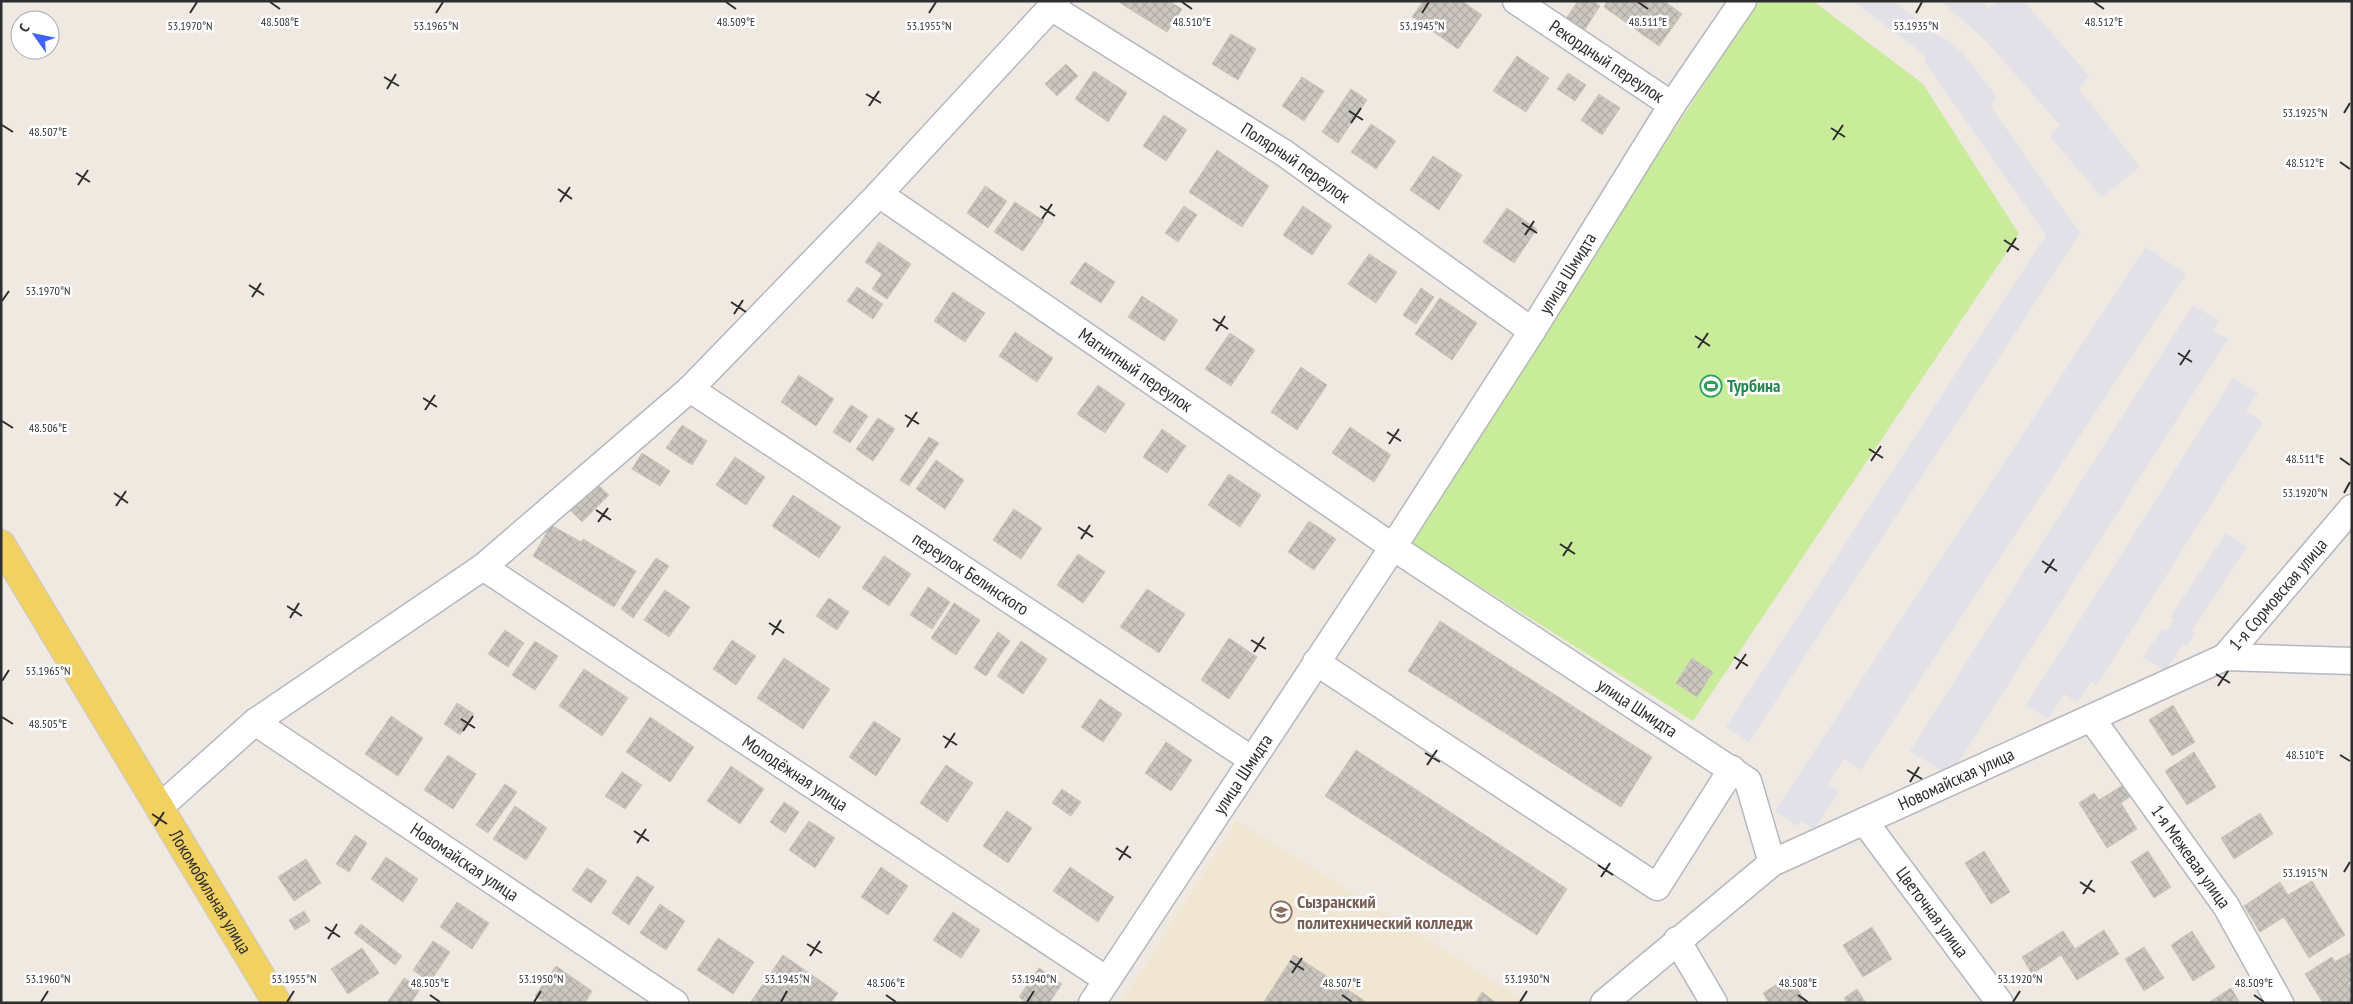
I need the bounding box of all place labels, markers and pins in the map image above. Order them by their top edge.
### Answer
sports icon: Турбина [1699,374,1723,398]
place label: Турбина [1727,374,1780,397]
place label: Сызранский политехнический колледж [1297,890,1473,934]
school or university icon: Сызранский политехнический колледж [1269,900,1293,924]

